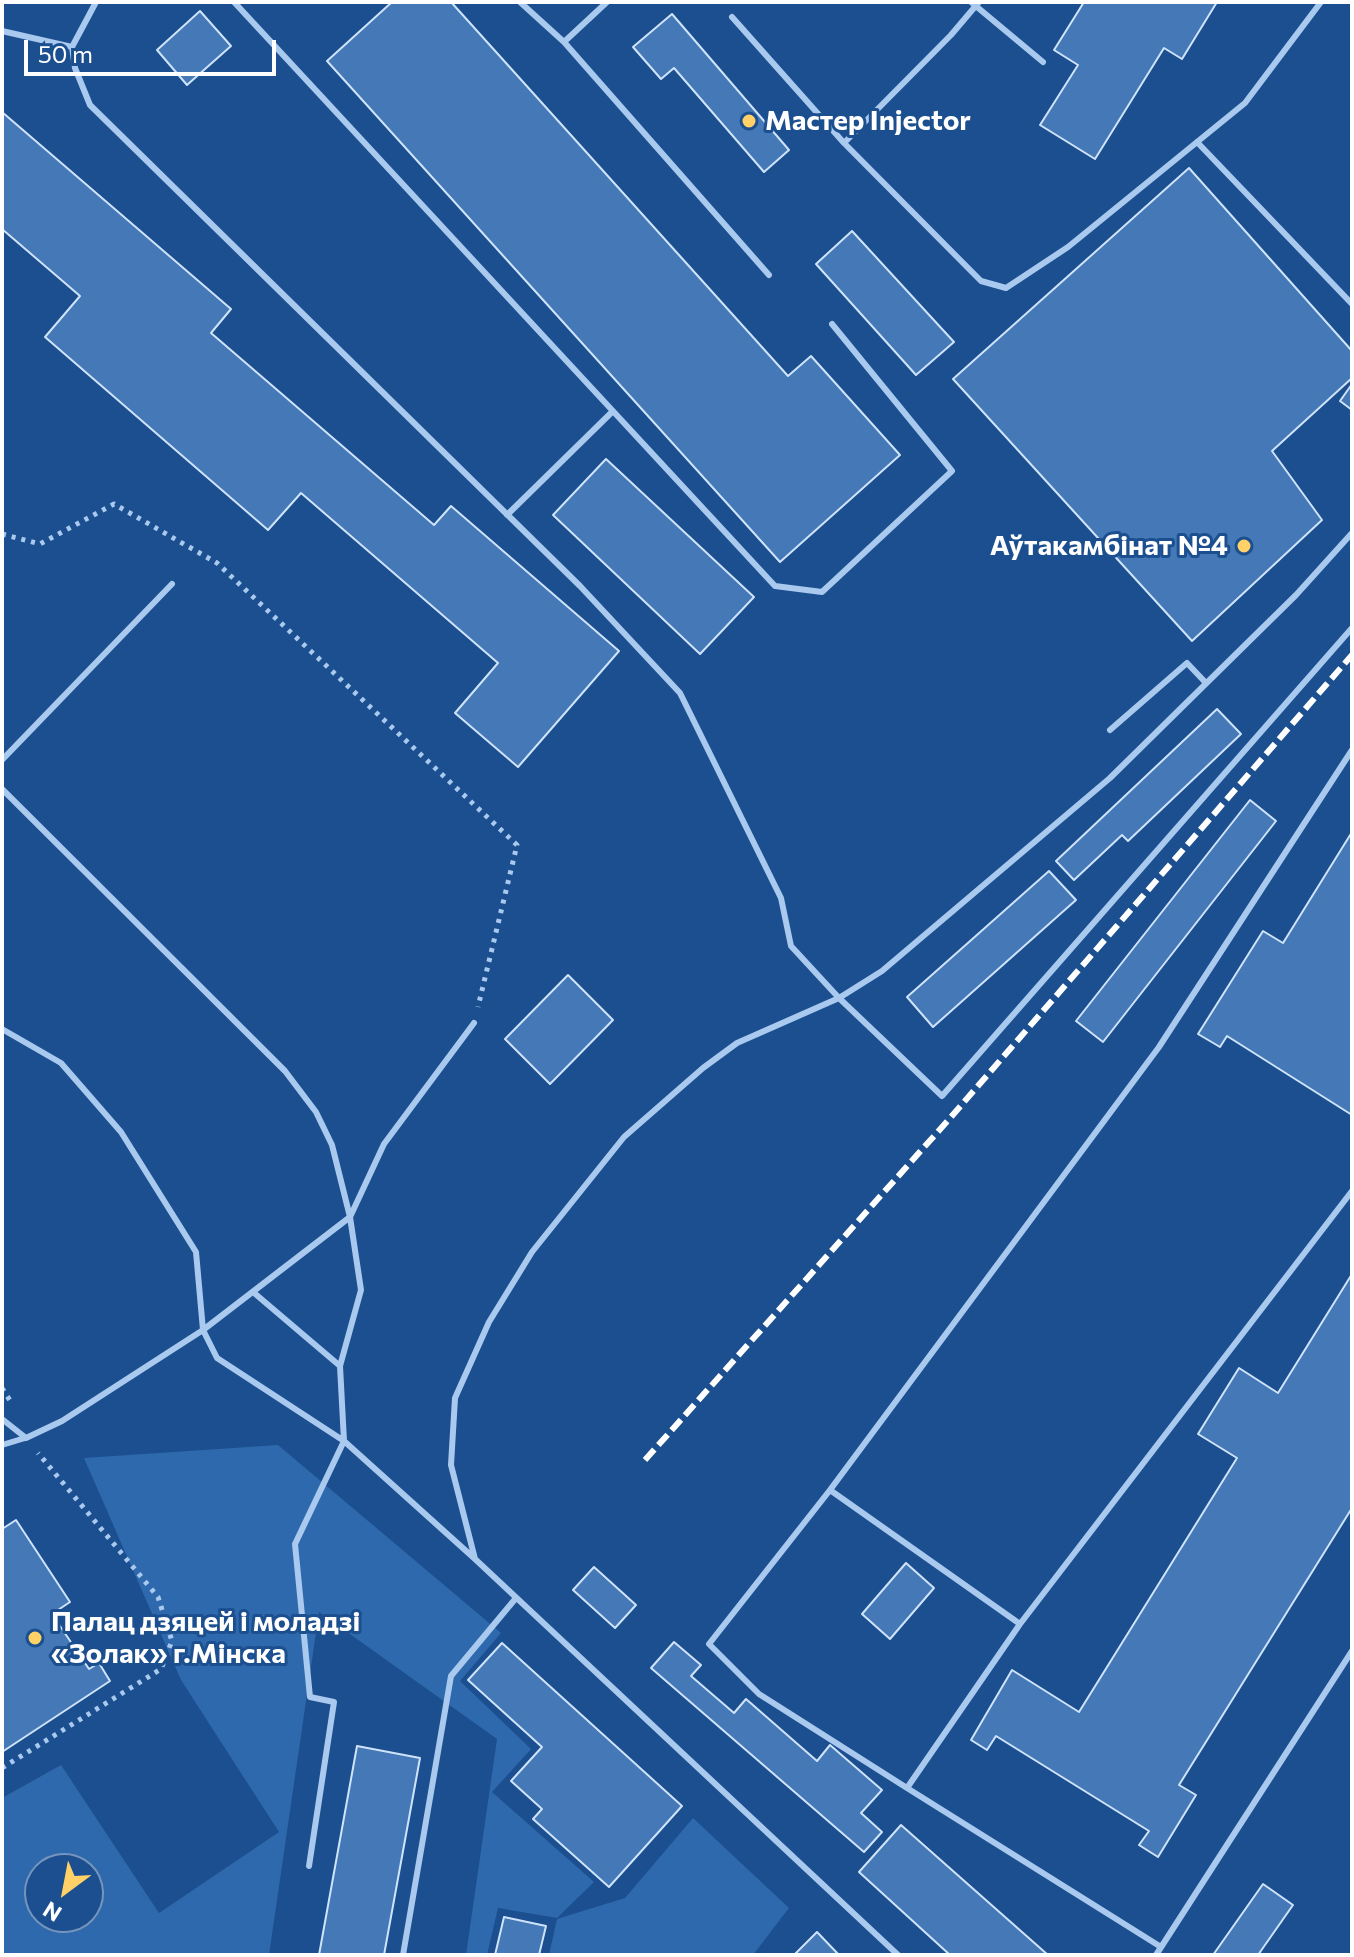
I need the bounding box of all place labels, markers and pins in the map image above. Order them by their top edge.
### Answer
place label: Мастер Injector [765,104,971,138]
marker: Мастер Injector [740,112,758,130]
place label: Аўтакамбінат №4 [990,529,1228,563]
marker: Аўтакамбінат №4 [1235,537,1253,555]
place label: Палац дзяцей і моладзі «Золак» г.Мінска [51,1605,360,1671]
marker: Палац дзяцей і моладзі «Золак» г.Мінска [26,1629,44,1647]

